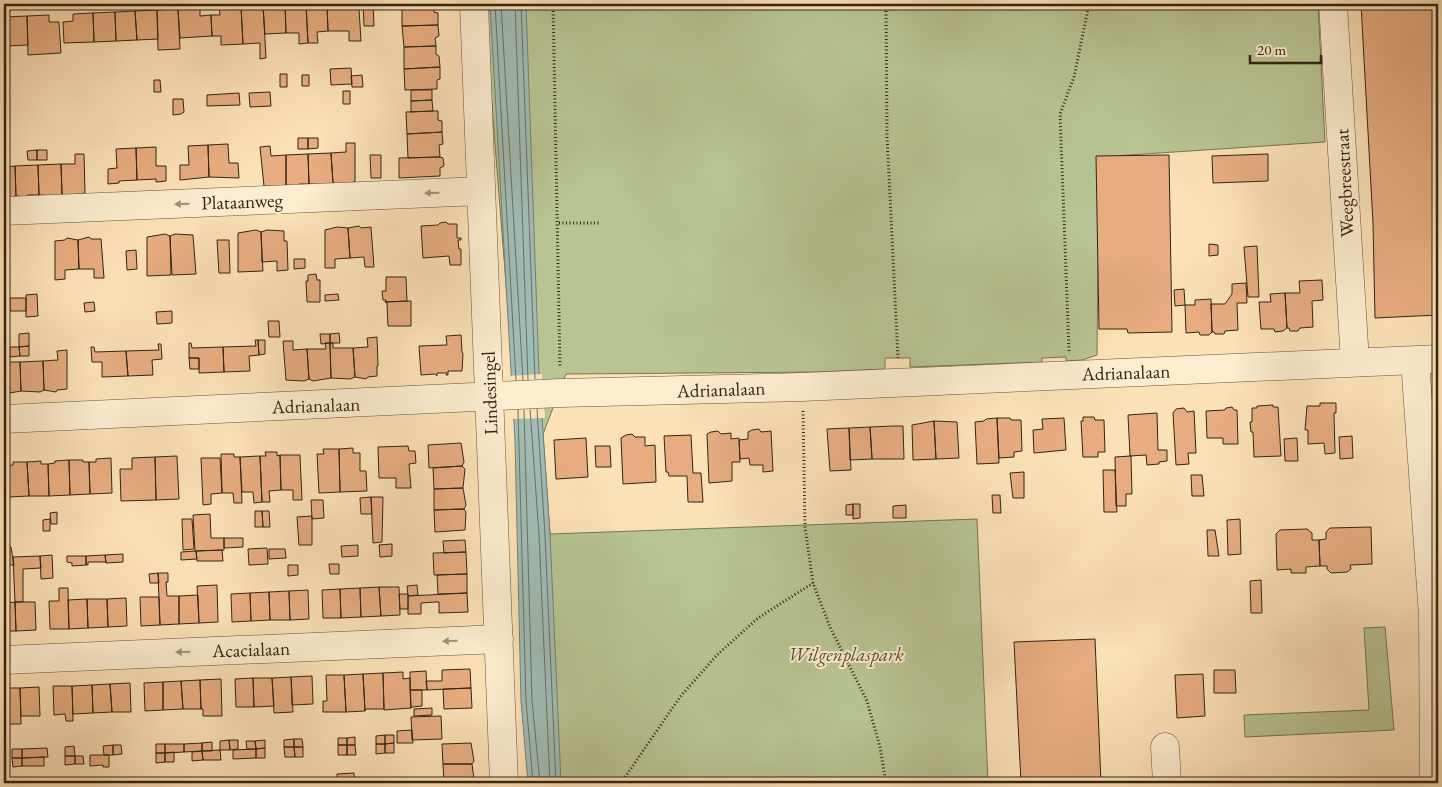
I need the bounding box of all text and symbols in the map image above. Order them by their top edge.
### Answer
scale bar [1250,32,1321,64]
text: 20 m [1257,40,1286,59]
street label: Weegbreestraat [1329,128,1360,238]
street label: Plataanweg [201,188,284,215]
one-way arrow [424,190,440,198]
one-way arrow [174,200,190,208]
street label: Lindesingel [476,350,503,435]
street label: Adrianalaan [1080,358,1171,387]
street label: Adrianalaan [675,375,766,404]
street label: Adrianalaan [270,391,361,420]
street label: Acacialaan [211,636,290,663]
one-way arrow [442,637,458,645]
park label: Wilgenplaspark [788,642,904,667]
one-way arrow [175,649,191,657]

